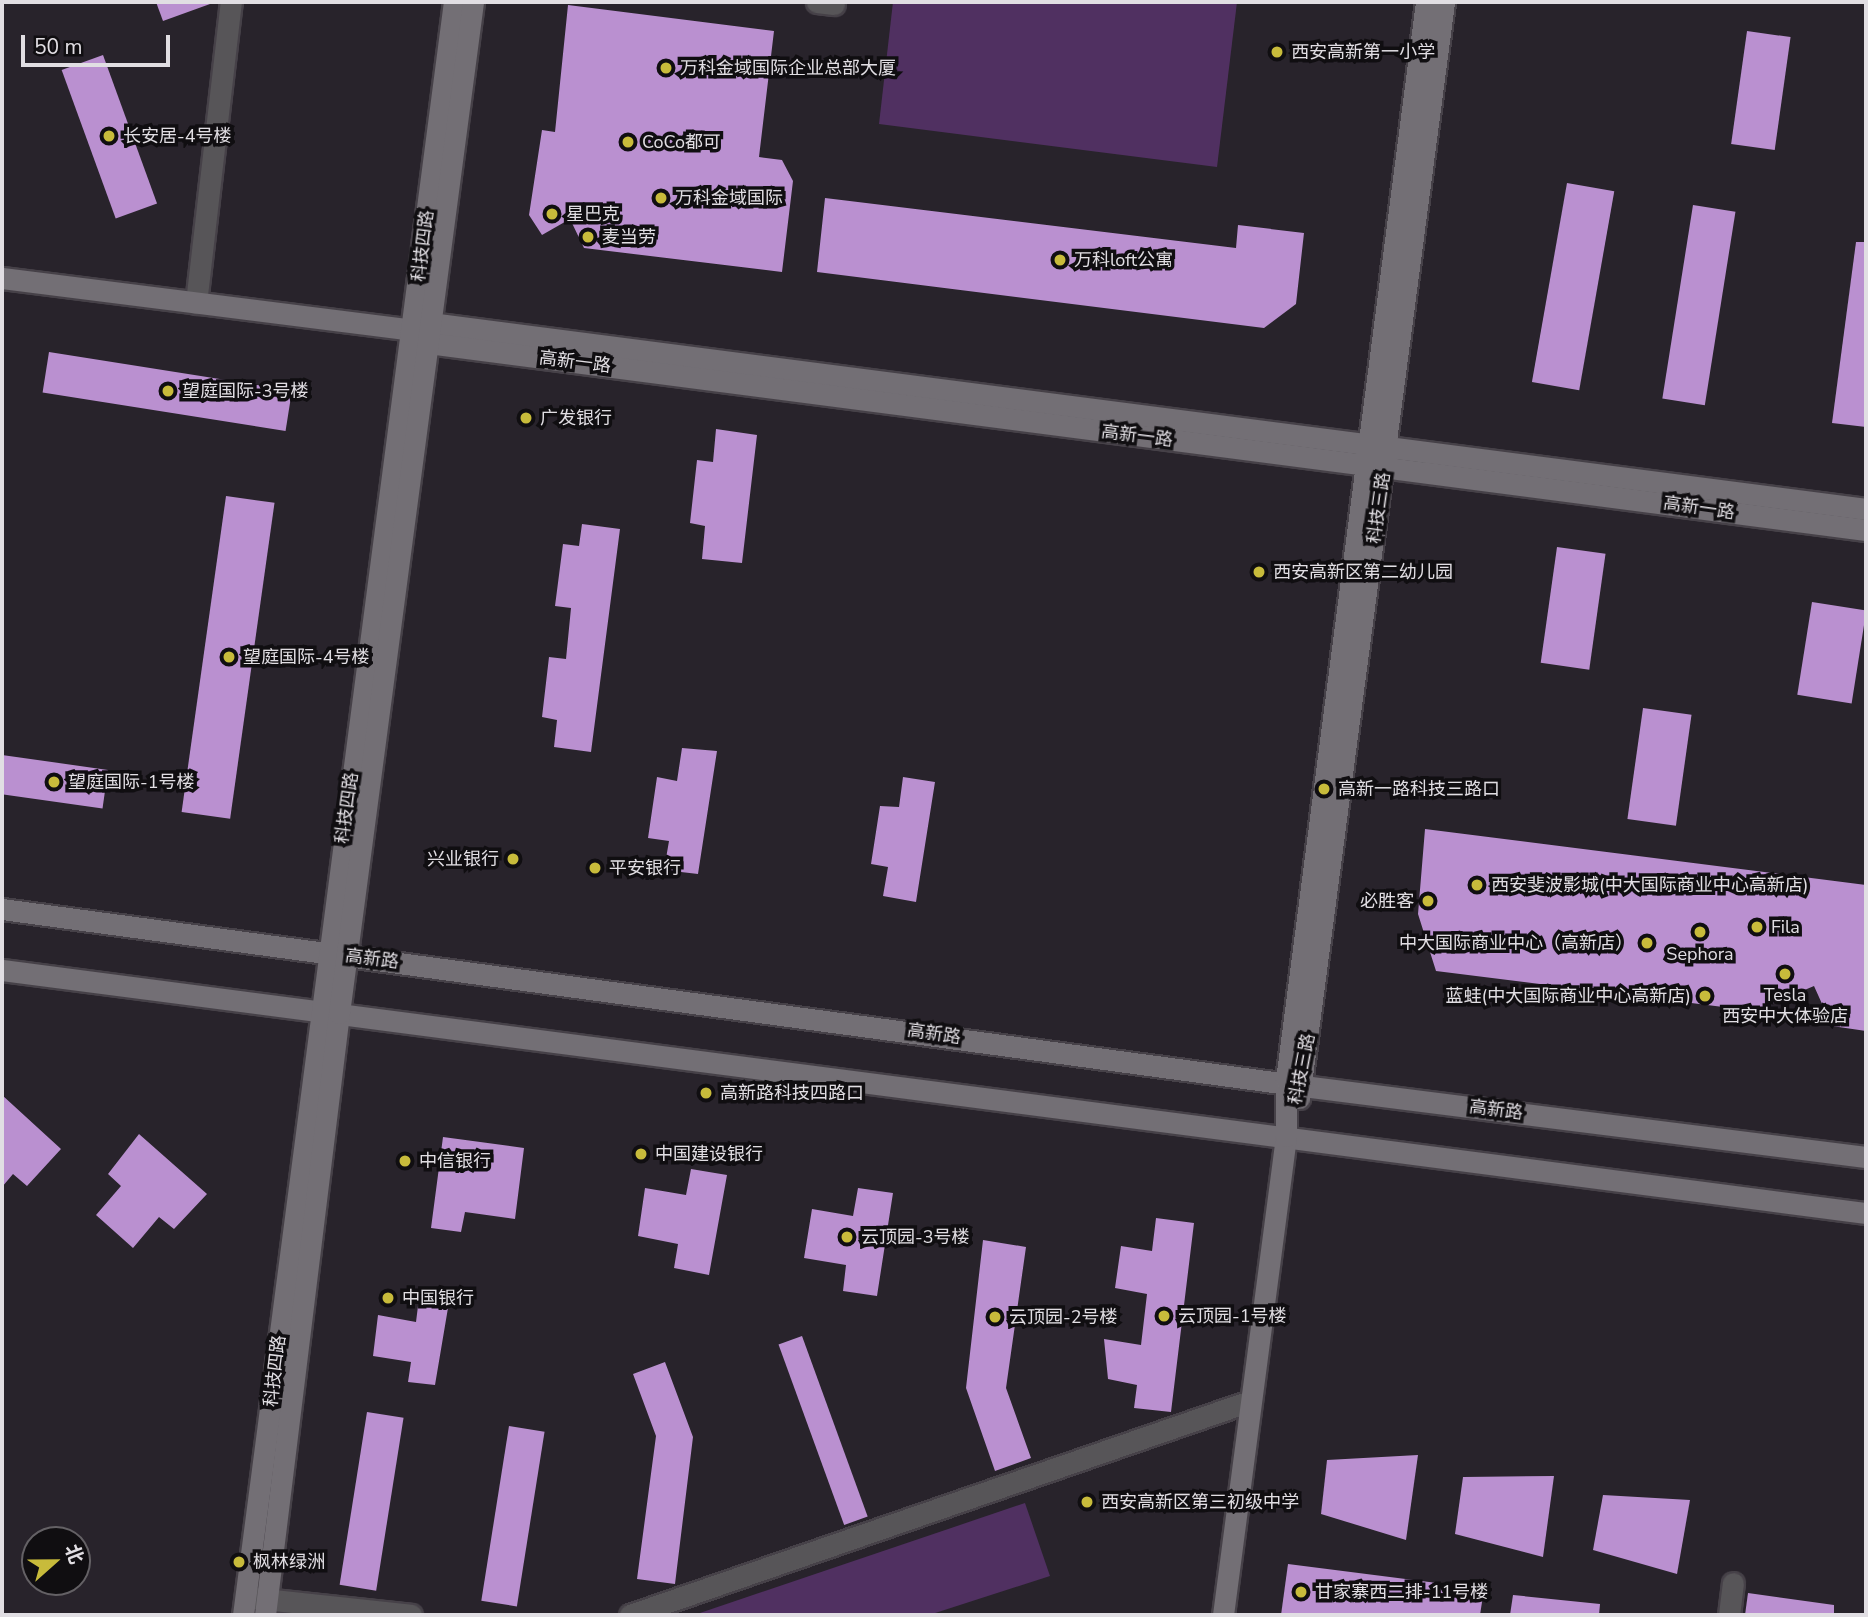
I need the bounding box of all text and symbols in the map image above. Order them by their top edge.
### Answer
scale bar [24,21,173,65]
text: 50 m [34,33,83,61]
place label: 西安高新第一小学 [1291,41,1435,63]
marker: 西安高新第一小学 [1269,44,1285,60]
place label: 万科金域国际企业总部大厦 [680,57,896,79]
marker: 万科金域国际企业总部大厦 [658,60,674,76]
place label: 长安居-4号楼 [123,125,231,147]
marker: 长安居-4号楼 [101,128,117,144]
place label: CoCo都可 [642,131,721,153]
marker: CoCo都可 [620,134,636,150]
place label: 万科金域国际 [675,187,783,209]
marker: 万科金域国际 [653,190,669,206]
place label: 星巴克 [566,203,620,225]
marker: 星巴克 [544,206,560,222]
street label: 科技四路 [408,209,438,283]
place label: 麦当劳 [602,226,656,248]
marker: 麦当劳 [580,229,596,245]
place label: 万科loft公寓 [1074,249,1173,271]
marker: 万科loft公寓 [1052,252,1068,268]
street label: 高新一路 [538,347,612,377]
place label: 望庭国际-3号楼 [182,380,308,402]
marker: 望庭国际-3号楼 [160,383,176,399]
place label: 广发银行 [540,407,612,429]
marker: 广发银行 [518,410,534,426]
street label: 高新一路 [1100,421,1174,451]
street label: 科技三路 [1363,471,1395,545]
street label: 高新一路 [1662,492,1736,524]
place label: 西安高新区第二幼儿园 [1273,561,1453,583]
marker: 西安高新区第二幼儿园 [1251,564,1267,580]
place label: 望庭国际-4号楼 [243,646,369,668]
marker: 望庭国际-4号楼 [221,649,237,665]
place label: 望庭国际-1号楼 [68,771,194,793]
street label: 科技四路 [331,771,363,845]
marker: 望庭国际-1号楼 [46,774,62,790]
place label: 高新一路科技三路口 [1338,778,1500,800]
marker: 高新一路科技三路口 [1316,781,1332,797]
place label: 兴业银行 [427,848,499,870]
marker: 兴业银行 [505,851,521,867]
place label: 平安银行 [609,857,681,879]
marker: 平安银行 [587,860,603,876]
place label: 西安斐波影城(中大国际商业中心高新店) [1491,874,1808,896]
marker: 西安斐波影城(中大国际商业中心高新店) [1469,877,1485,893]
place label: 必胜客 [1360,890,1414,912]
marker: 必胜客 [1420,893,1436,909]
place label: Fila [1771,916,1800,938]
marker: Fila [1749,919,1765,935]
marker: Sephora [1692,924,1708,940]
place label: 中大国际商业中心（高新店） [1399,932,1633,954]
marker: 中大国际商业中心（高新店） [1639,935,1655,951]
place label: Sephora [1666,943,1734,965]
street label: 高新路 [344,945,400,973]
marker: Tesla 西安中大体验店 [1777,966,1793,982]
place label: 蓝蛙(中大国际商业中心高新店) [1446,985,1691,1007]
place label: Tesla 西安中大体验店 [1722,985,1848,1028]
marker: 蓝蛙(中大国际商业中心高新店) [1697,988,1713,1004]
street label: 高新路 [906,1020,962,1048]
street label: 科技三路 [1285,1032,1319,1106]
place label: 高新路科技四路口 [720,1082,864,1104]
marker: 高新路科技四路口 [698,1085,714,1101]
street label: 高新路 [1468,1096,1524,1124]
place label: 中国建设银行 [655,1143,763,1165]
marker: 中国建设银行 [633,1146,649,1162]
place label: 中信银行 [419,1150,491,1172]
marker: 中信银行 [397,1153,413,1169]
place label: 云顶园-3号楼 [861,1226,969,1248]
marker: 云顶园-3号楼 [839,1229,855,1245]
place label: 中国银行 [402,1287,474,1309]
marker: 中国银行 [380,1290,396,1306]
place label: 云顶园-1号楼 [1178,1305,1286,1327]
place label: 云顶园-2号楼 [1009,1306,1117,1328]
marker: 云顶园-1号楼 [1156,1308,1172,1324]
marker: 云顶园-2号楼 [987,1309,1003,1325]
street label: 科技四路 [260,1334,290,1408]
place label: 西安高新区第三初级中学 [1101,1491,1299,1513]
marker: 西安高新区第三初级中学 [1079,1494,1095,1510]
north arrow [21,1526,91,1596]
text: 北 [58,1541,89,1568]
place label: 枫林绿洲 [253,1551,325,1573]
marker: 枫林绿洲 [231,1554,247,1570]
place label: 甘家寨西二排-11号楼 [1315,1581,1488,1603]
marker: 甘家寨西二排-11号楼 [1293,1584,1309,1600]

